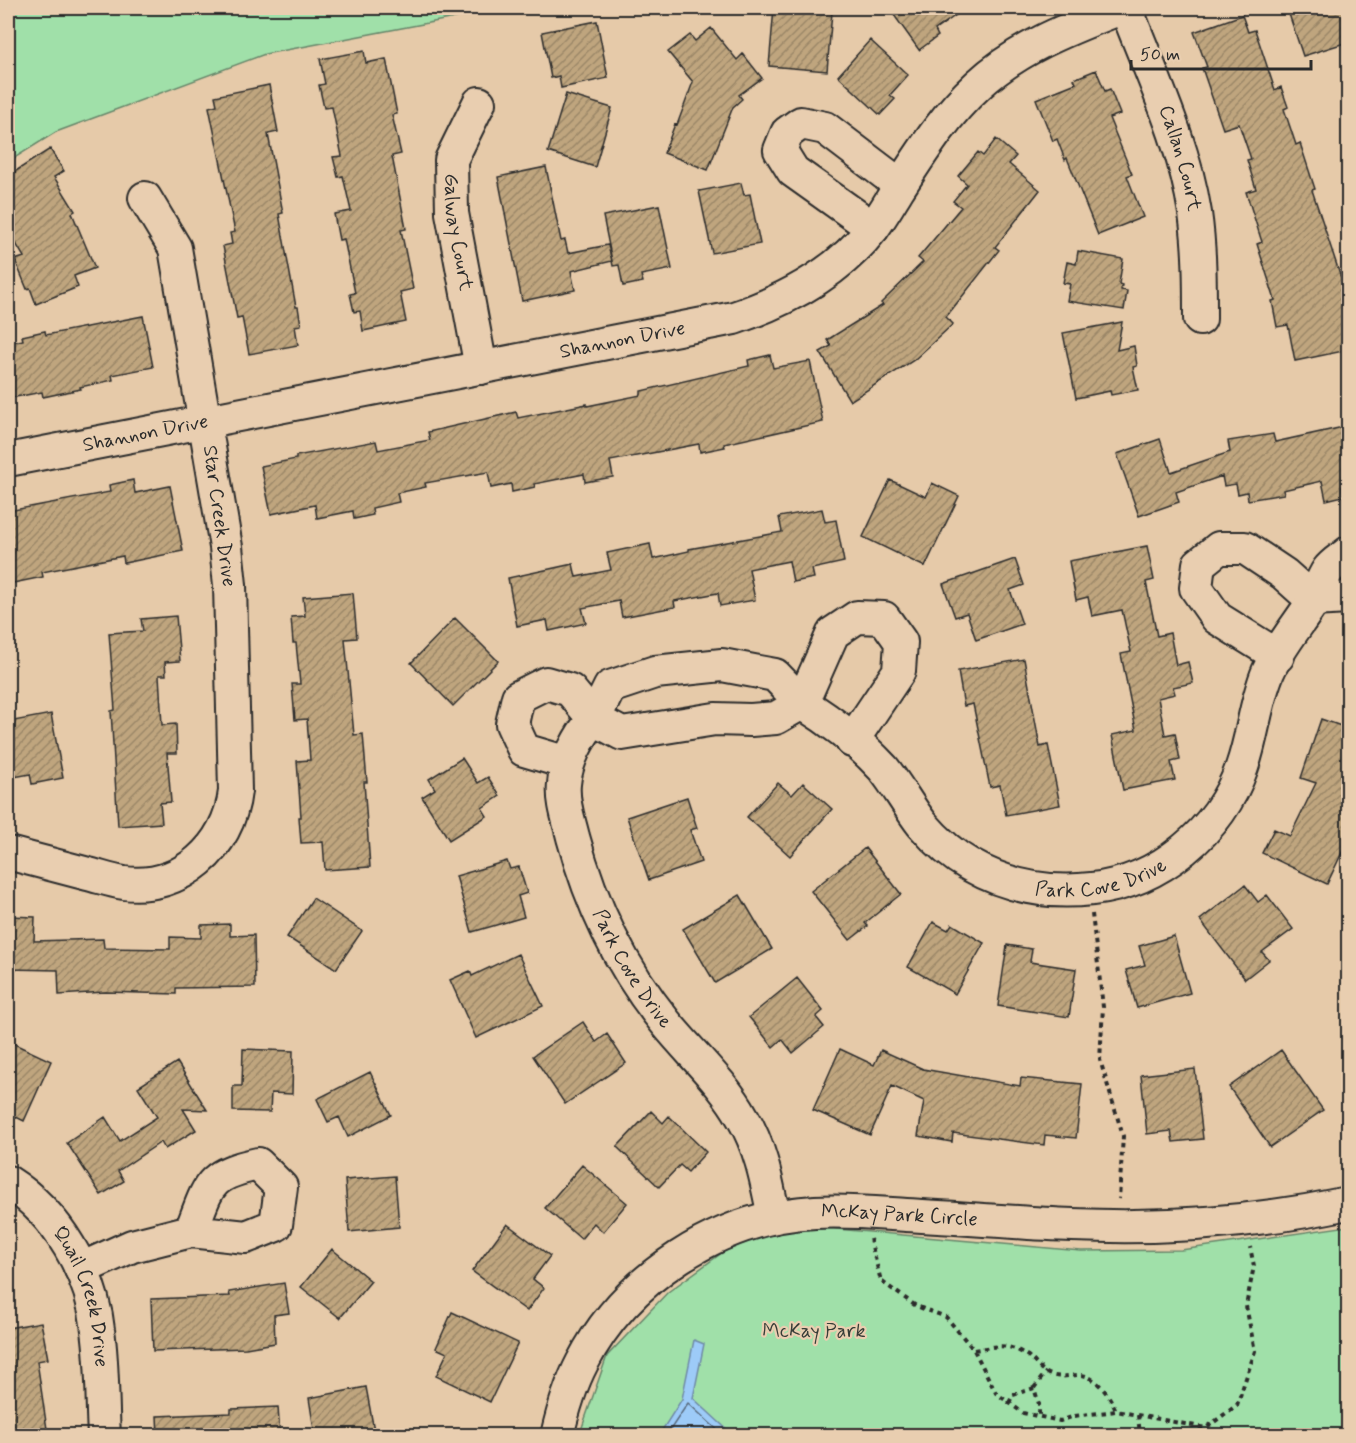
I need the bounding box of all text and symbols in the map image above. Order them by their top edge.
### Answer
scale bar [1131,33,1311,71]
text: 50 m [1140,43,1180,67]
street label: Callan Court [1152,101,1208,213]
street label: Galway Court [438,173,480,293]
street label: Shannon Drive [557,314,688,365]
street label: Shannon Drive [80,408,211,459]
street label: Star Creek Drive [196,444,242,588]
street label: Park Cove Drive [1033,852,1172,904]
street label: Park Cove Drive [586,905,678,1034]
street label: McKay Park Circle [821,1198,979,1233]
street label: Quail Creek Drive [46,1221,115,1368]
park label: McKay Park [762,1318,866,1345]

